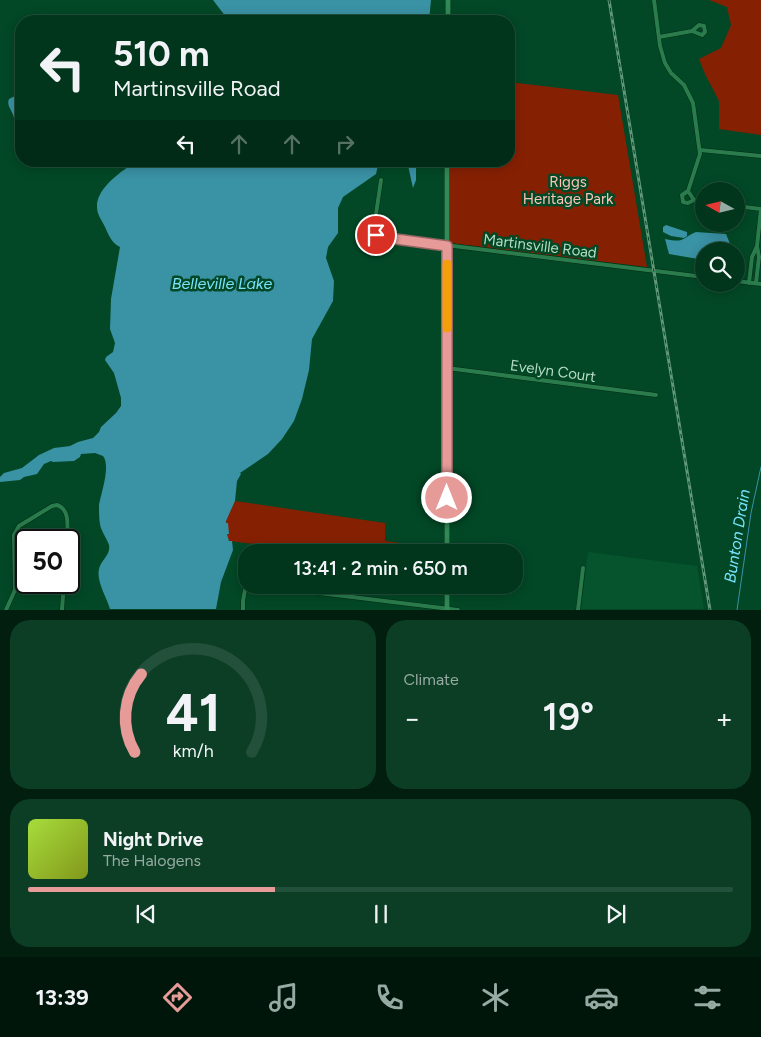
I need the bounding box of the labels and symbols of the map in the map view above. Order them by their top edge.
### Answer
park label: Riggs Heritage Park [523,173,614,208]
north arrow [695,182,745,232]
pin [355,214,397,256]
street label: Martinsville Road [482,230,598,262]
water label: Belleville Lake [172,274,272,293]
street label: Evelyn Court [509,356,597,386]
position arrow [420,471,472,523]
water label: Bunton Drain [720,488,754,584]
speed limit sign: 50 [15,529,80,594]

